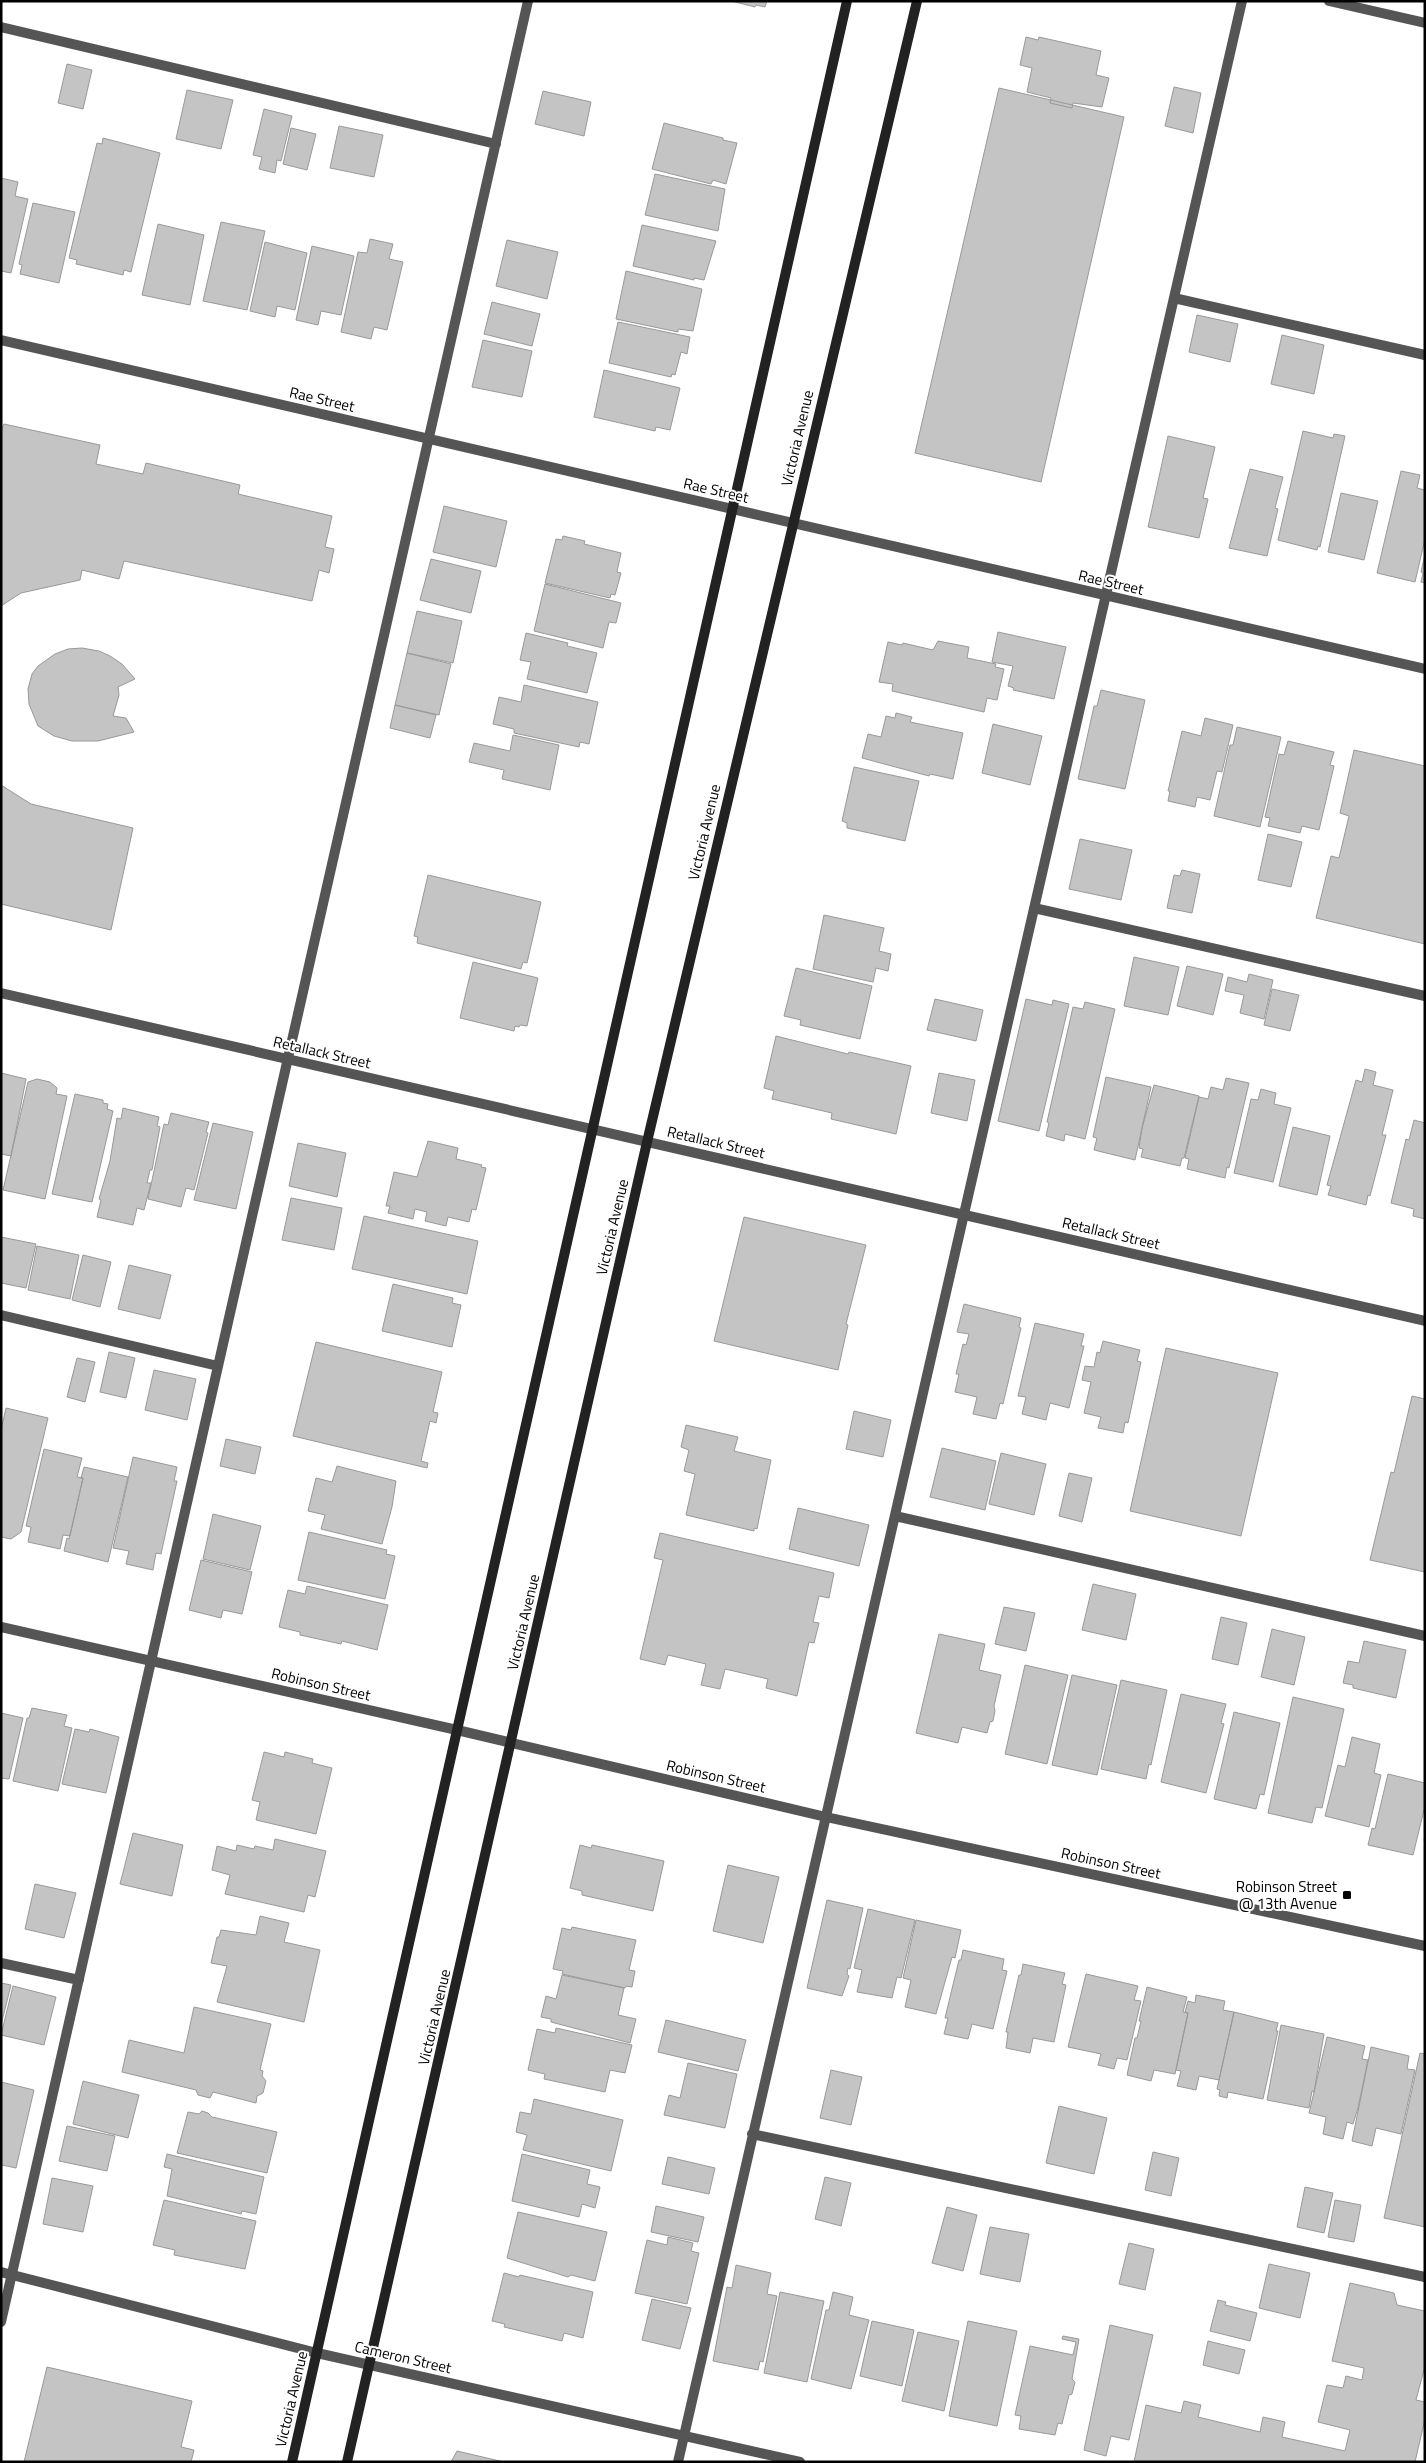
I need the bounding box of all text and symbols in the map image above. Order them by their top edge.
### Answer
street label: Rae Street [287,380,358,418]
street label: Victoria Avenue [775,388,819,488]
street label: Rae Street [681,471,752,509]
street label: Rae Street [1076,563,1147,601]
street label: Victoria Avenue [682,782,726,882]
street label: Retallack Street [271,1030,374,1075]
street label: Retallack Street [665,1120,768,1165]
street label: Victoria Avenue [590,1177,634,1277]
street label: Retallack Street [1060,1211,1163,1256]
street label: Victoria Avenue [501,1572,545,1672]
street label: Robinson Street [269,1661,374,1707]
street label: Robinson Street [664,1753,769,1799]
street label: Robinson Street [1059,1841,1164,1885]
place label: Robinson Street @ 13th Avenue [1236,1875,1338,1915]
marker: Robinson Street @ 13th Avenue [1341,1889,1353,1901]
street label: Victoria Avenue [412,1967,456,2067]
street label: Cameron Street [352,2335,454,2379]
street label: Victoria Avenue [269,2349,313,2449]

